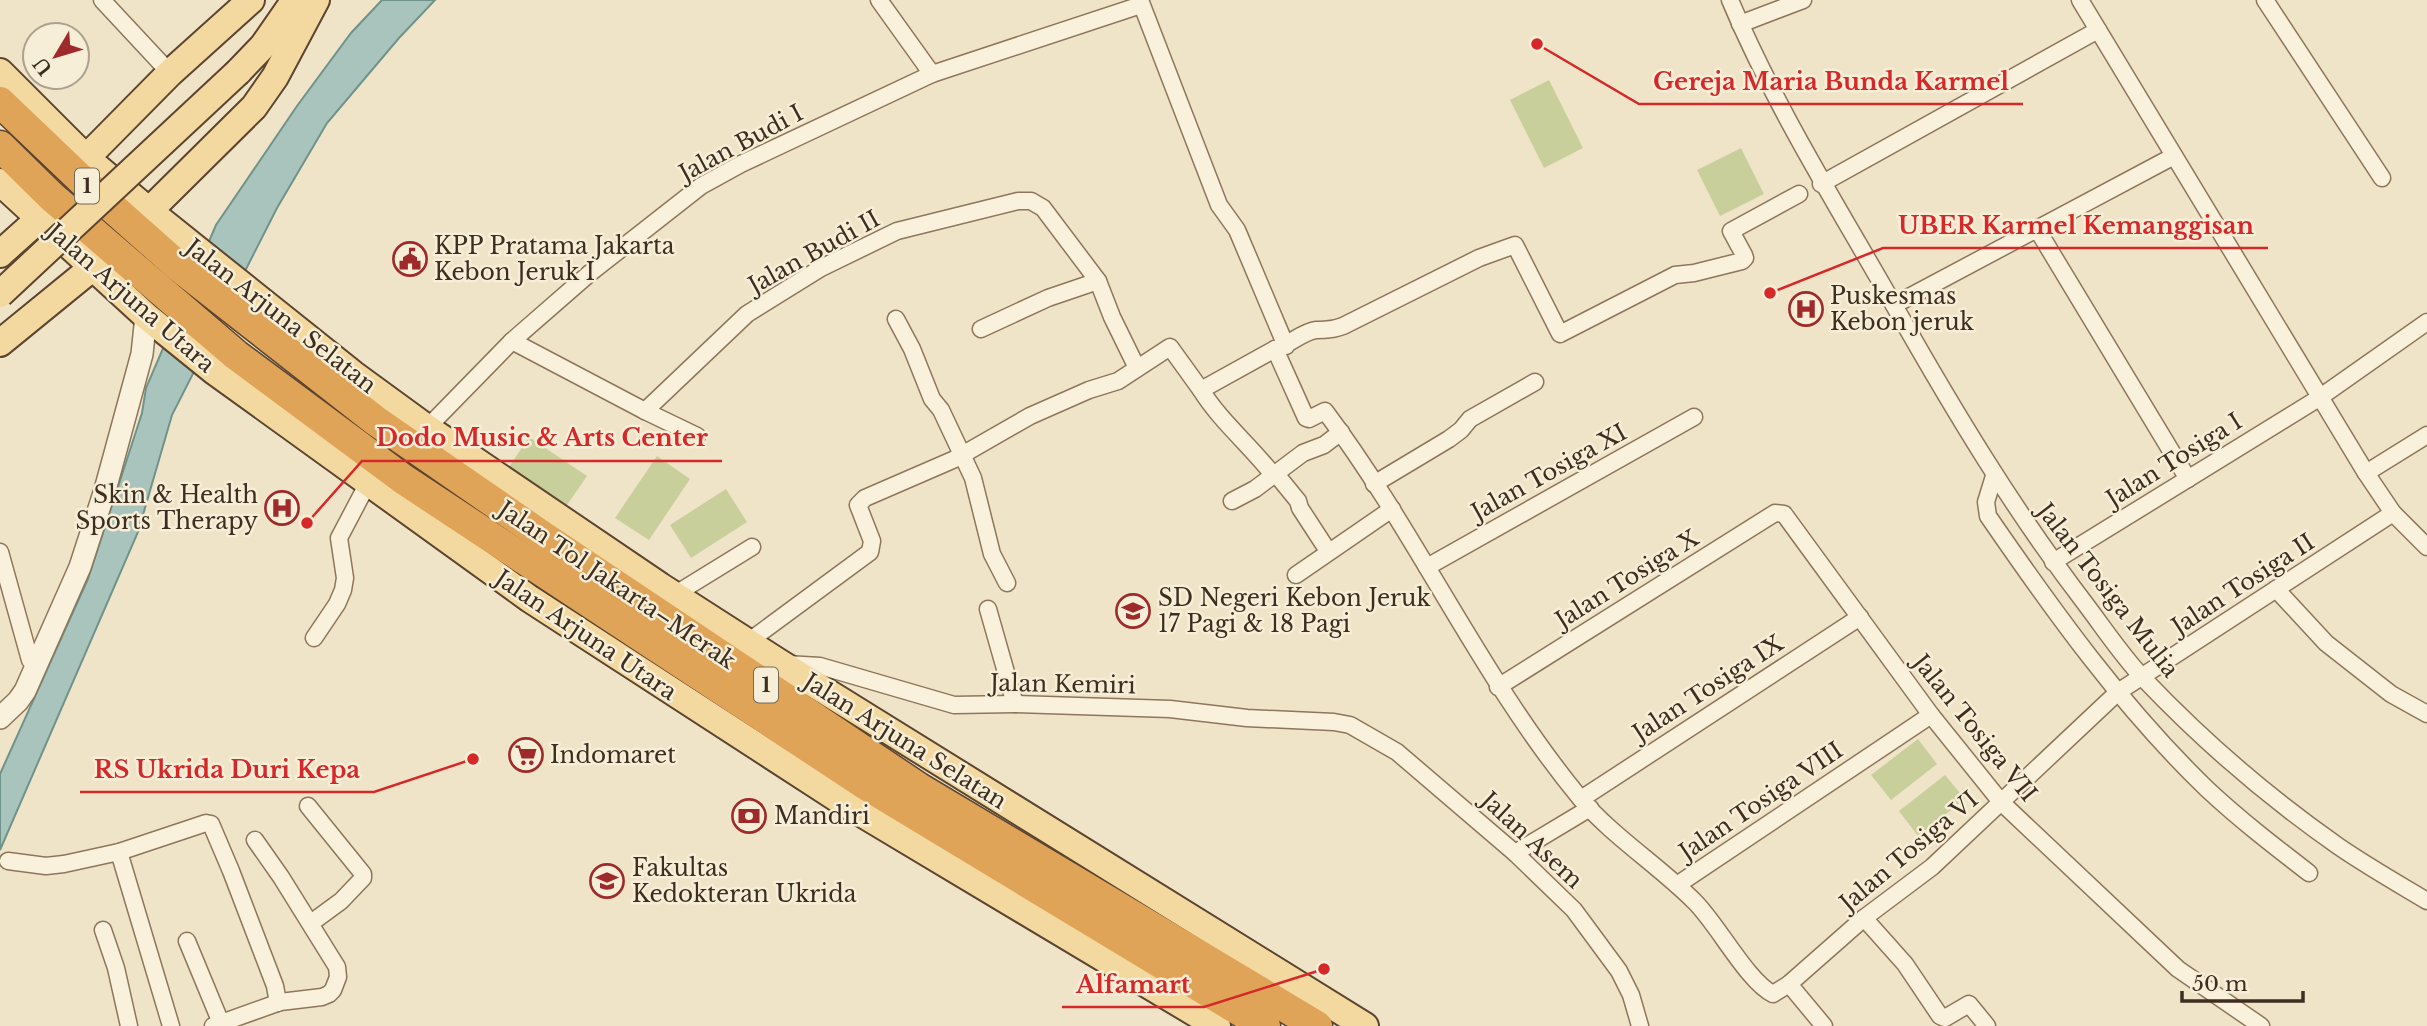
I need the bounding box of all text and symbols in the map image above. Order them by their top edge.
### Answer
north arrow [21,21,91,91]
text: U [29,52,57,80]
callout: Gereja Maria Bunda Karmel [1639,59,2023,104]
text: Gereja Maria Bunda Karmel [1653,67,2009,96]
street label: Jalan Budi I [672,99,808,189]
road number: 1 [75,168,99,204]
callout: UBER Karmel Kemanggisan [1883,203,2268,248]
street label: Jalan Budi II [741,204,885,301]
text: UBER Karmel Kemanggisan [1898,211,2255,240]
street label: Jalan Arjuna Utara [39,216,221,379]
street label: Jalan Arjuna Selatan [178,231,382,399]
place label: KPP Pratama Jakarta Kebon Jeruk I [434,232,675,286]
public building icon: KPP Pratama Jakarta Kebon Jeruk I [391,240,429,278]
place label: Puskesmas Kebon jeruk [1830,282,1975,336]
hospital icon: Puskesmas Kebon jeruk [1787,290,1825,328]
street label: Jalan Tosiga I [2098,407,2247,514]
callout: Dodo Music & Arts Center [362,416,722,461]
street label: Jalan Tosiga XI [1464,418,1631,528]
text: Dodo Music & Arts Center [376,423,708,452]
place label: Skin & Health Sports Therapy [76,481,258,535]
hospital icon: Skin & Health Sports Therapy [263,489,301,527]
street label: Jalan Tol Jakarta–Merak [490,493,742,675]
street label: Jalan Tosiga Mulia [2029,495,2185,683]
street label: Jalan Tosiga X [1548,524,1704,636]
street label: Jalan Tosiga II [2164,528,2319,642]
street label: Jalan Arjuna Utara [487,562,682,706]
place label: SD Negeri Kebon Jeruk 17 Pagi & 18 Pagi [1158,584,1431,638]
school or university icon: SD Negeri Kebon Jeruk 17 Pagi & 18 Pagi [1114,592,1152,630]
street label: Jalan Tosiga IX [1625,629,1789,749]
street label: Jalan Tosiga VII [1905,646,2043,807]
street label: Jalan Arjuna Selatan [796,665,1012,815]
road number: 1 [754,668,778,702]
street label: Jalan Kemiri [987,669,1136,699]
supermarket icon: Indomaret [507,736,545,774]
street label: Jalan Tosiga VIII [1672,736,1848,868]
place label: Indomaret [550,741,676,769]
callout: RS Ukrida Duri Kepa [80,747,374,792]
text: RS Ukrida Duri Kepa [94,755,360,784]
street label: Jalan Asem [1473,784,1589,894]
street label: Jalan Tosiga VI [1832,785,1984,919]
bank icon: Mandiri [730,797,768,835]
place label: Mandiri [774,802,870,830]
place label: Fakultas Kedokteran Ukrida [632,854,857,908]
school or university icon: Fakultas Kedokteran Ukrida [588,862,626,900]
scale bar [2182,960,2303,1004]
callout: Alfamart [1062,962,1204,1007]
text: Alfamart [1075,970,1191,999]
text: 50 m [2192,971,2248,997]

